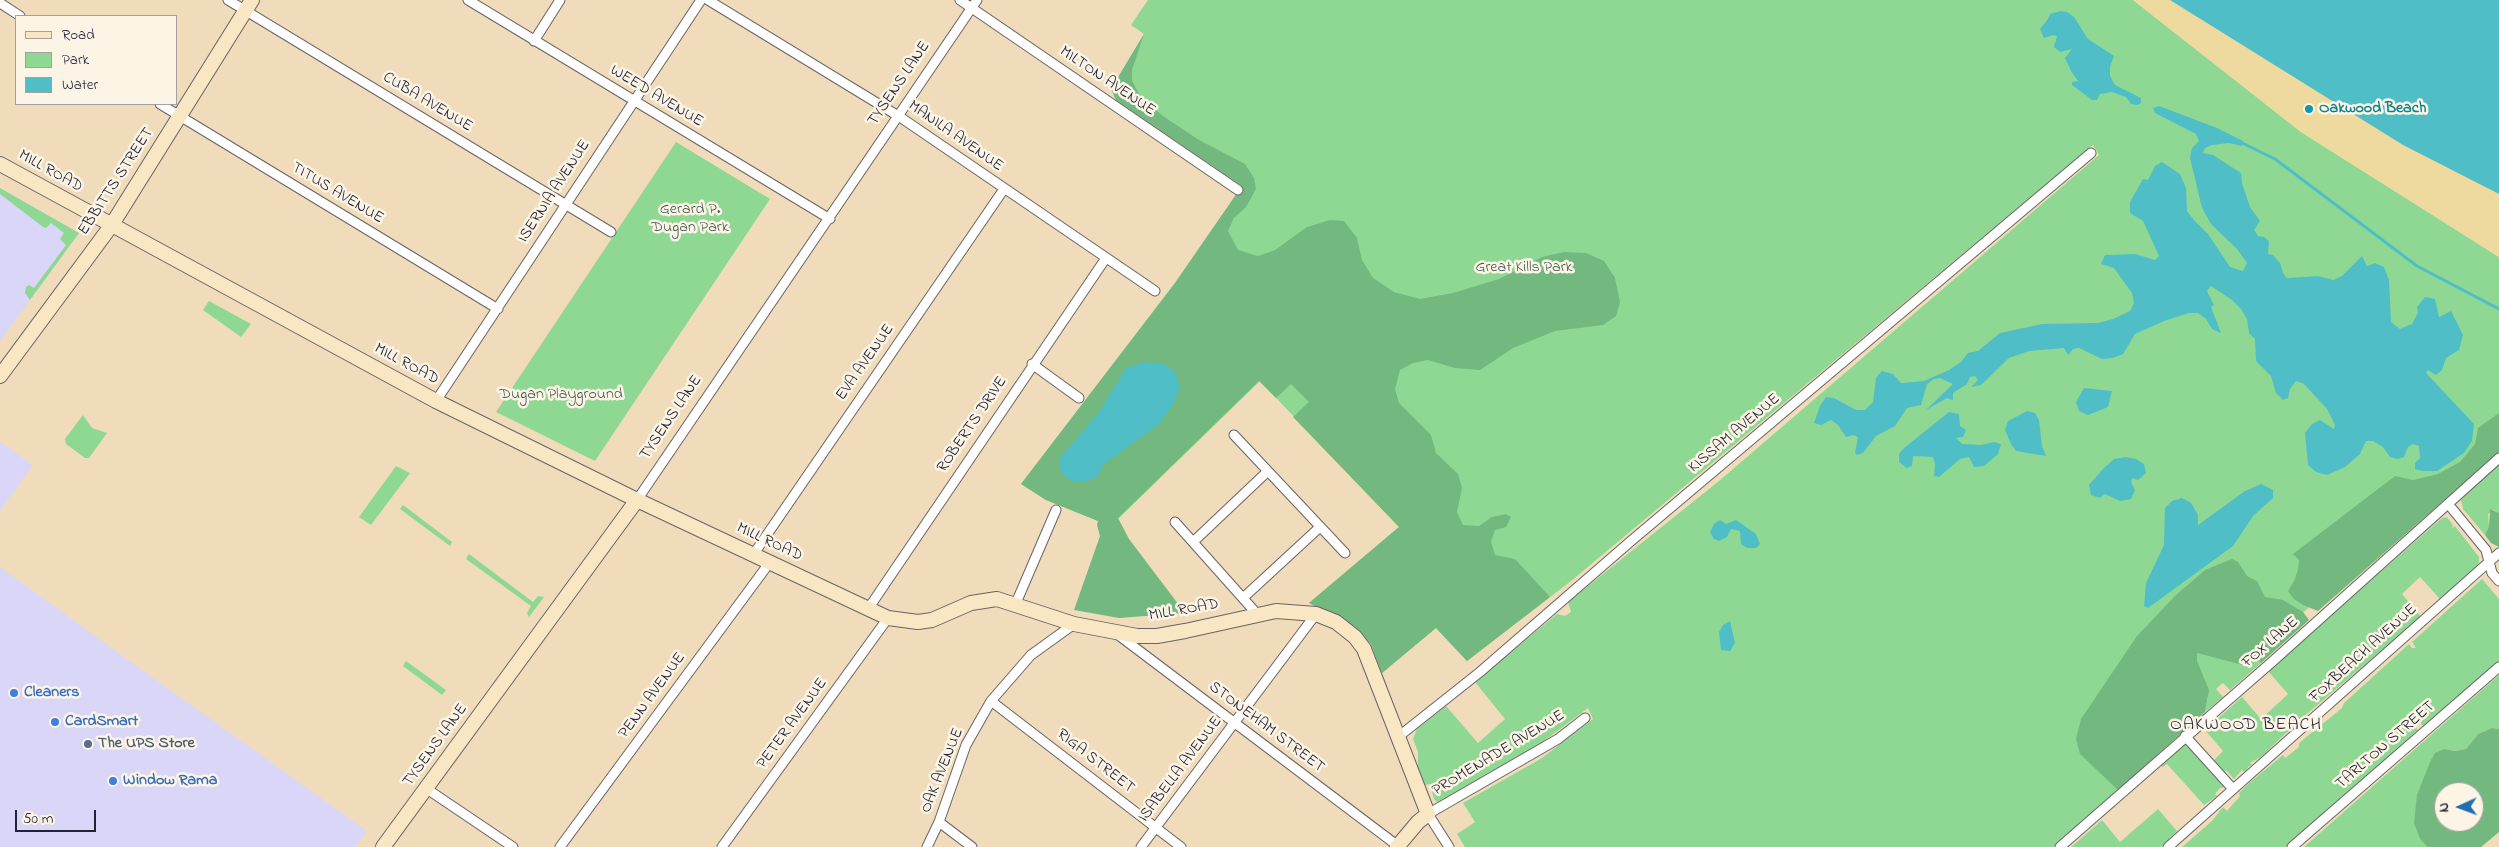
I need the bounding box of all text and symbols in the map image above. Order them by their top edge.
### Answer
legend [15,15,178,105]
text: Road [62,24,95,46]
street label: TYSENS LANE [865,38,935,130]
street label: MILTON AVENUE [1055,43,1159,121]
text: Park [62,49,89,71]
street label: WEED AVENUE [606,62,706,132]
street label: CUBA AVENUE [379,69,475,137]
text: Water [62,74,98,96]
street label: MANILA AVENUE [904,97,1006,177]
place label: Oakwood Beach [2319,99,2426,119]
marker: Oakwood Beach [2303,103,2315,115]
street label: EBBITTS STREET [75,125,159,239]
street label: ISERNIA AVENUE [515,137,595,247]
street label: MILL ROAD [15,147,85,197]
street label: TITUS AVENUE [287,159,387,229]
park label: Gerard P. Dugan Park [651,200,729,238]
park label: Great Kills Park [1475,258,1573,278]
street label: EVA AVENUE [833,321,899,405]
street label: MILL ROAD [370,340,442,390]
street label: TYSENS LANE [637,372,707,464]
street label: ROBERTS DRIVE [934,373,1012,477]
park label: Dugan Playground [499,385,623,405]
street label: KISSAM AVENUE [1685,390,1785,478]
street label: MILL ROAD [733,519,805,567]
street label: MILL ROAD [1148,595,1220,627]
street label: FOXBEACH AVENUE [2306,601,2422,707]
street label: FOX LANE [2239,613,2303,673]
street label: PENN AVENUE [615,649,691,743]
street label: PETER AVENUE [754,675,832,773]
street label: STONEHAM STREET [1204,678,1328,778]
place label: Cleaners [24,683,79,703]
marker: Cleaners [8,687,20,699]
street label: TARLTON STREET [2332,698,2440,794]
street label: TYSENS LANE [399,701,473,791]
street label: PROMENADE AVENUE [1429,707,1569,801]
place label: CardSmart [65,712,138,732]
street label: ISABELLA AVENUE [1135,713,1227,827]
district label: OAKWOOD BEACH [2168,715,2324,737]
marker: CardSmart [49,716,61,728]
street label: OAK AVENUE [917,726,969,816]
street label: RIGA STREET [1052,726,1138,798]
place label: The UPS Store [98,734,195,754]
marker: The UPS Store [82,738,94,750]
place label: Window Rama [123,771,217,791]
marker: Window Rama [107,775,119,787]
north arrow [2434,782,2484,832]
scale bar [18,800,99,832]
text: N [2434,802,2455,813]
text: 50 m [23,808,53,830]

